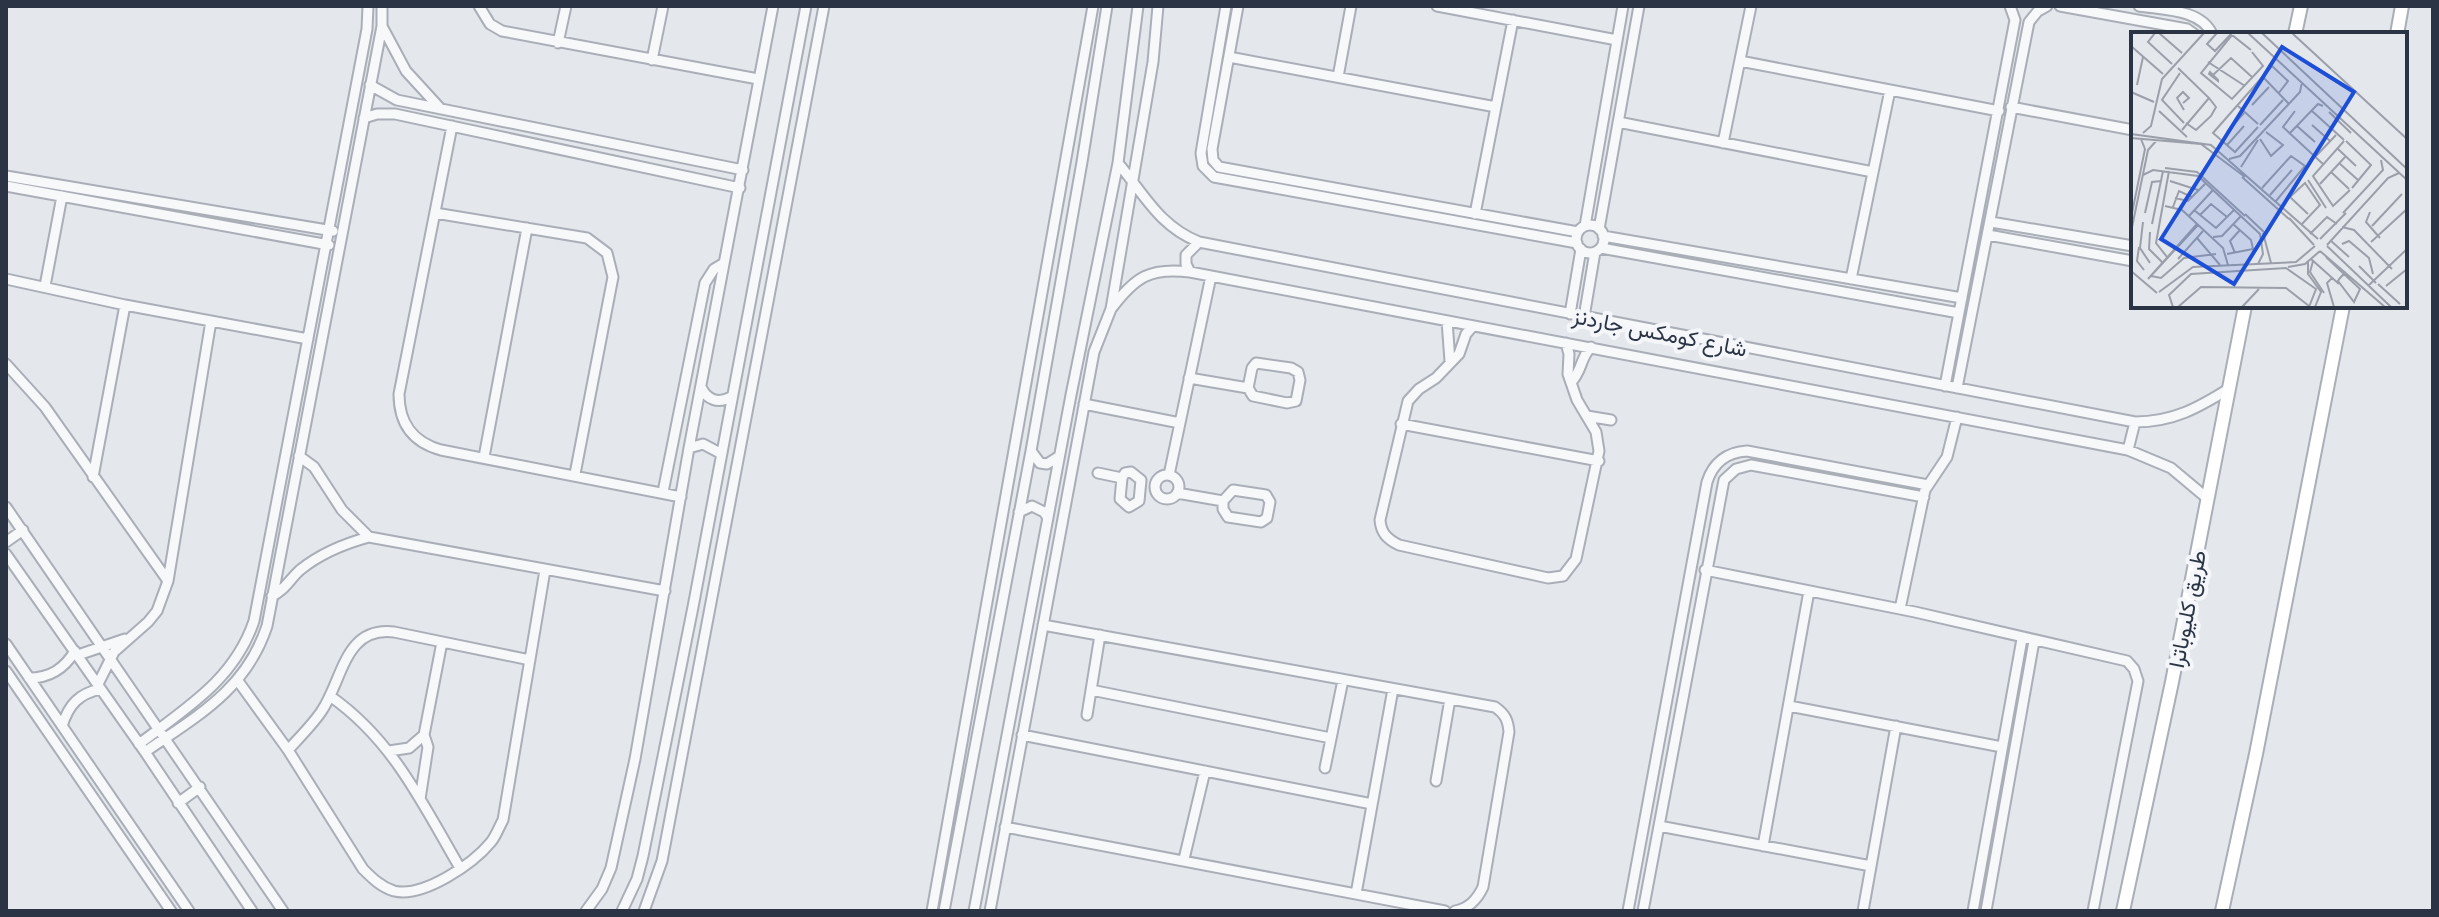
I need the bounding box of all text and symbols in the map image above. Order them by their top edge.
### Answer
inset map [2131,32,2407,308]
street label: شارع كومكس جاردنز [1569,299,1750,364]
street label: طريق كليوباترا [2160,547,2212,670]

